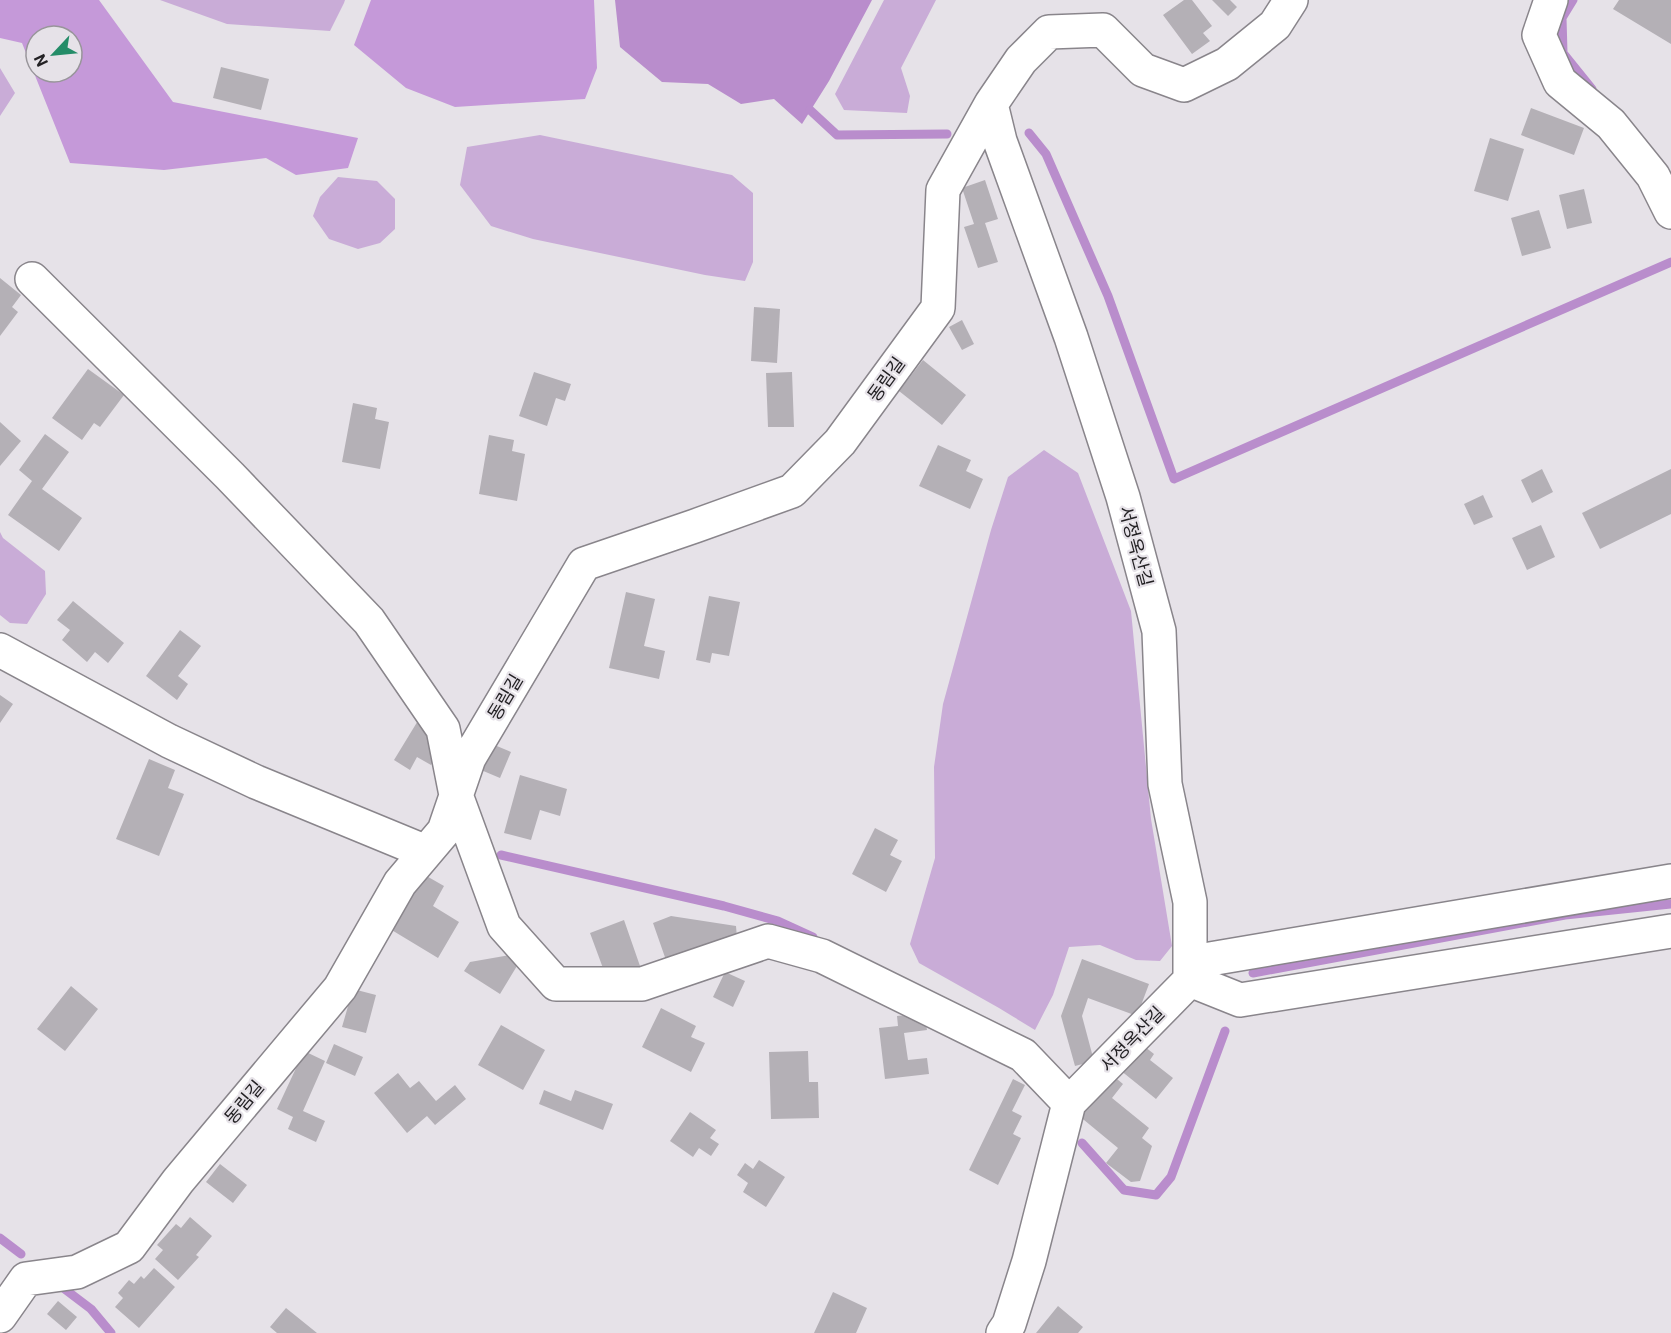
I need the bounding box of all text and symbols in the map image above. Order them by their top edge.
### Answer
north arrow [24,24,84,84]
text: N [30,51,52,70]
street label: 동림길 [863,353,909,405]
street label: 서정옥산길 [1115,503,1157,589]
street label: 동림길 [483,670,527,724]
street label: 서정옥산길 [1096,1002,1168,1076]
street label: 동림길 [220,1076,268,1128]

